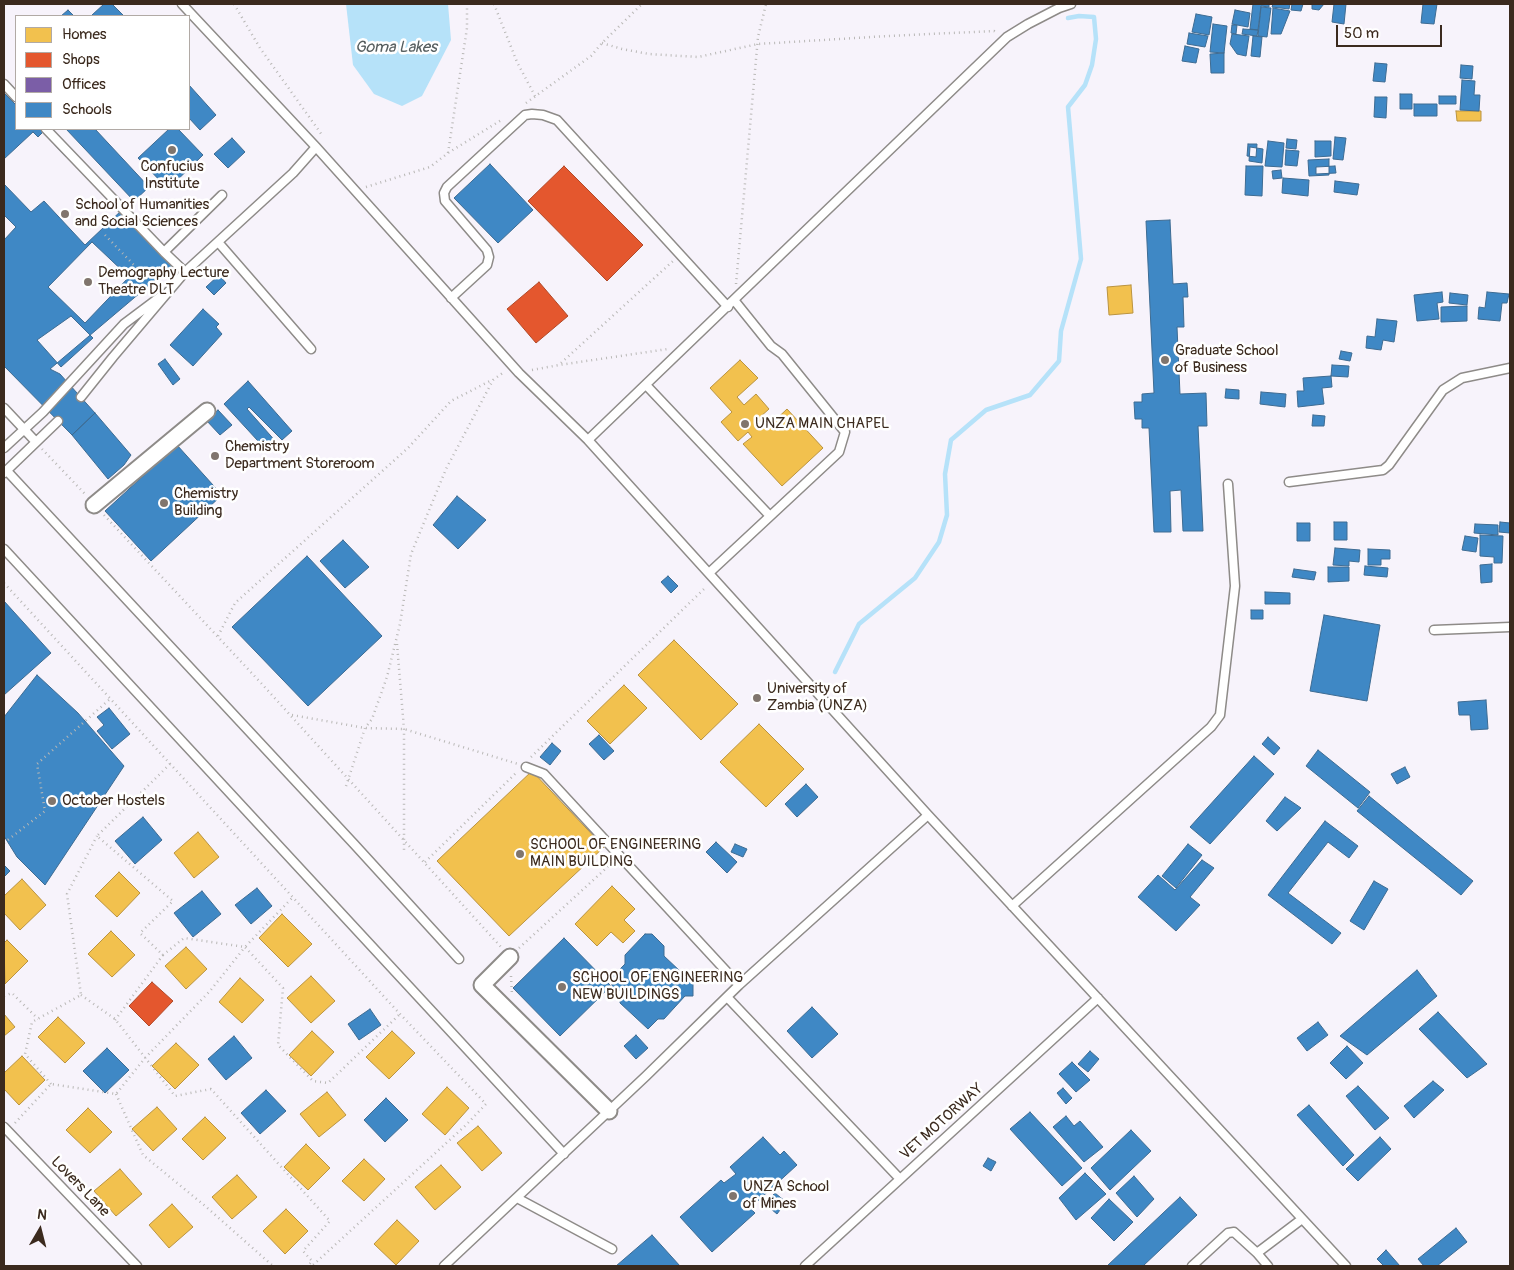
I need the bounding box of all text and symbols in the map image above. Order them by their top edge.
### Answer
legend [15,15,190,130]
scale bar [1339,15,1445,47]
text: 50 m [1344,24,1379,43]
text: Homes [62,25,107,44]
water label: Goma Lakes [355,38,437,58]
text: Shops [62,50,100,69]
text: Offices [62,75,106,94]
text: Schools [62,100,112,119]
marker: Confucius Institute [166,144,178,156]
place label: Confucius Institute [140,158,204,193]
place label: School of Humanities and Social Sciences [75,196,209,231]
marker: School of Humanities and Social Sciences [59,208,71,220]
place label: Demography Lecture Theatre DLT [98,264,229,299]
marker: Demography Lecture Theatre DLT [82,276,94,288]
place label: Graduate School of Business [1175,342,1278,377]
marker: Graduate School of Business [1159,354,1171,366]
place label: UNZA MAIN CHAPEL [755,415,889,433]
marker: UNZA MAIN CHAPEL [739,418,751,430]
place label: Chemistry Department Storeroom [225,438,375,473]
marker: Chemistry Department Storeroom [209,450,221,462]
place label: Chemistry Building [174,485,238,520]
marker: Chemistry Building [158,497,170,509]
place label: University of Zambia (UNZA) [767,680,868,715]
marker: University of Zambia (UNZA) [751,692,763,704]
place label: October Hostels [62,792,165,810]
marker: October Hostels [46,795,58,807]
place label: SCHOOL OF ENGINEERING MAIN BUILDING [530,836,701,871]
marker: SCHOOL OF ENGINEERING MAIN BUILDING [514,848,526,860]
place label: SCHOOL OF ENGINEERING NEW BUILDINGS [572,969,743,1004]
marker: SCHOOL OF ENGINEERING NEW BUILDINGS [556,981,568,993]
street label: VET MOTORWAY [897,1080,987,1164]
street label: Lovers Lane [47,1153,113,1221]
place label: UNZA School of Mines [743,1178,829,1213]
marker: UNZA School of Mines [727,1190,739,1202]
north arrow [15,1205,65,1255]
text: N [36,1206,48,1224]

